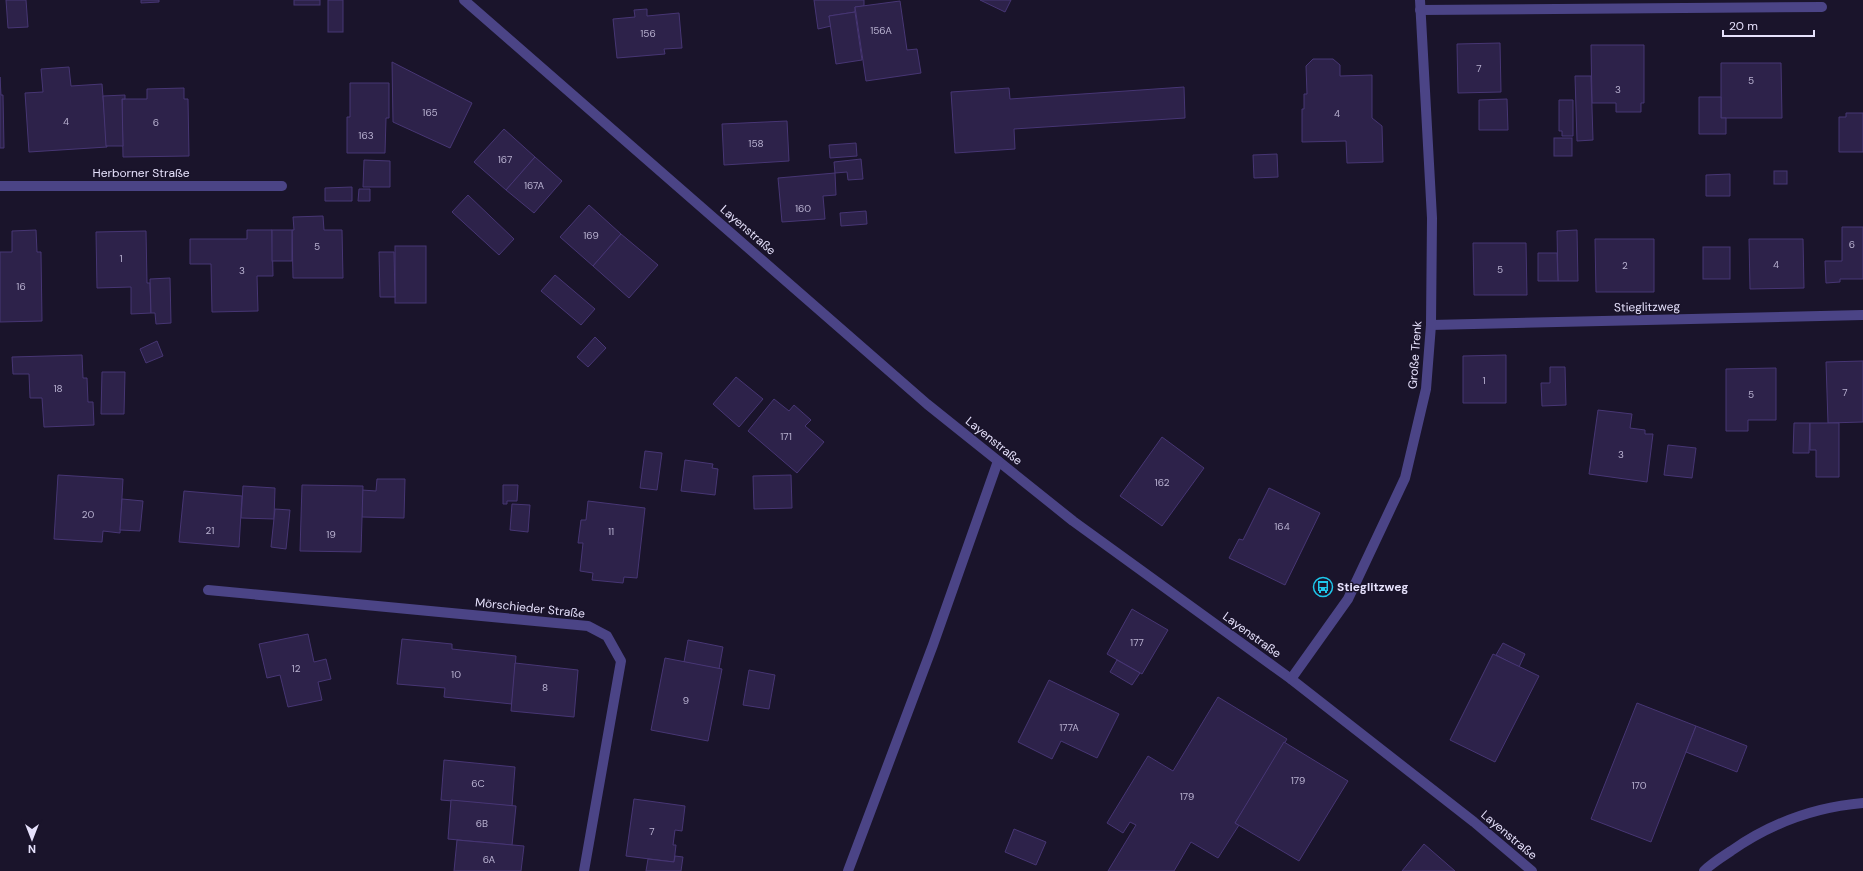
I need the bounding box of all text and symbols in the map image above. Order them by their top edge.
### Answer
scale bar [1723,12,1814,38]
text: 20 m [1729,18,1758,34]
house number: 156A [870,24,892,37]
house number: 156 [640,27,656,40]
house number: 7 [1476,62,1482,75]
house number: 5 [1748,74,1754,87]
house number: 3 [1615,83,1621,96]
house number: 165 [422,106,438,119]
house number: 4 [1334,107,1340,120]
house number: 4 [63,115,69,128]
house number: 6 [153,116,159,129]
house number: 163 [358,129,374,142]
house number: 158 [748,137,764,150]
house number: 167 [498,153,512,166]
street label: Herborner Straße [92,165,190,181]
house number: 167A [524,179,544,192]
street label: Layenstraße [717,201,779,259]
house number: 160 [795,202,811,215]
house number: 169 [583,229,599,242]
house number: 6 [1849,238,1855,251]
house number: 5 [314,240,320,253]
house number: 1 [119,252,123,265]
house number: 4 [1773,258,1779,271]
house number: 2 [1622,259,1628,272]
house number: 5 [1497,263,1503,276]
house number: 3 [239,264,245,277]
house number: 16 [16,280,26,293]
street label: Stieglitzweg [1614,298,1681,316]
street label: Große Trenk [1405,320,1425,390]
house number: 1 [1482,374,1486,387]
house number: 18 [53,382,63,395]
house number: 7 [1842,386,1848,399]
house number: 5 [1748,388,1754,401]
street label: Layenstraße [962,413,1026,469]
house number: 171 [780,430,792,443]
house number: 3 [1618,448,1624,461]
house number: 162 [1155,476,1170,489]
house number: 20 [82,508,94,521]
house number: 164 [1274,520,1290,533]
house number: 21 [206,524,214,537]
house number: 11 [608,525,614,538]
house number: 19 [326,528,336,541]
bus stop icon: Stieglitzweg [1312,576,1334,598]
place label: Stieglitzweg [1337,579,1408,595]
street label: Mörschieder Straße [474,594,586,622]
street label: Layenstraße [1220,608,1285,662]
house number: 177 [1130,636,1144,649]
house number: 12 [292,662,301,675]
house number: 10 [451,668,461,681]
house number: 8 [542,681,548,694]
house number: 9 [683,694,689,707]
house number: 177A [1059,721,1079,734]
house number: 179 [1291,774,1305,787]
house number: 6C [471,777,485,790]
house number: 170 [1631,779,1647,792]
house number: 179 [1180,790,1194,803]
street label: Layenstraße [1478,807,1541,863]
house number: 6B [476,817,488,830]
north arrow [12,819,52,859]
house number: 7 [649,825,655,838]
text: N [28,842,36,856]
house number: 6A [483,853,496,866]

